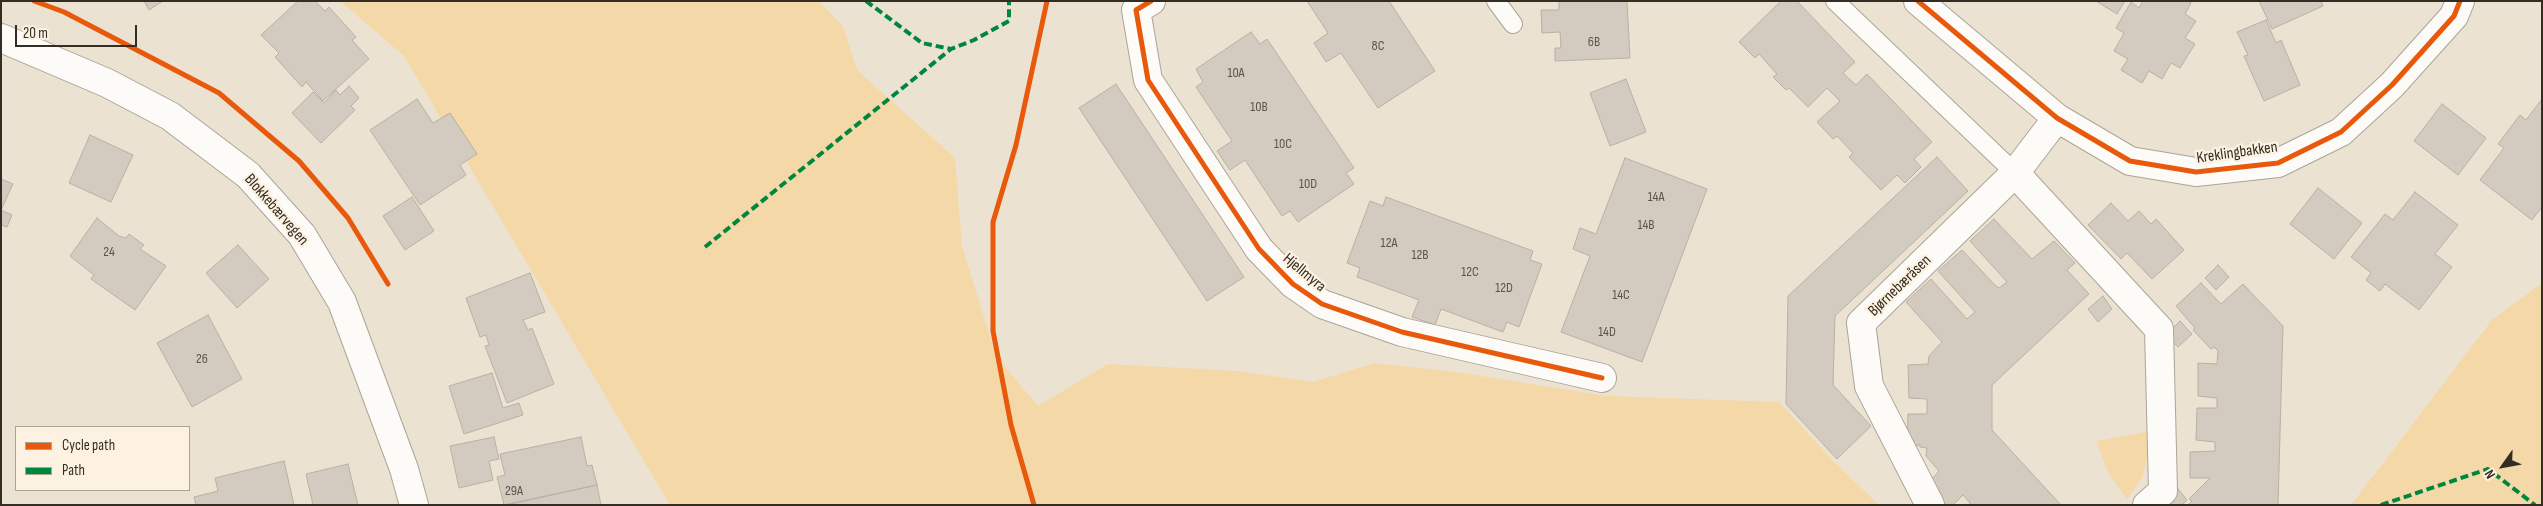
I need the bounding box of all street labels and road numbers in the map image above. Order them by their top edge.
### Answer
street label: Kreklingbakken [2195,138,2279,168]
street label: Blokkebærvegen [240,170,312,250]
street label: Hjellmyra [1279,249,1329,297]
street label: Bjørnebæråsen [1864,251,1936,321]

